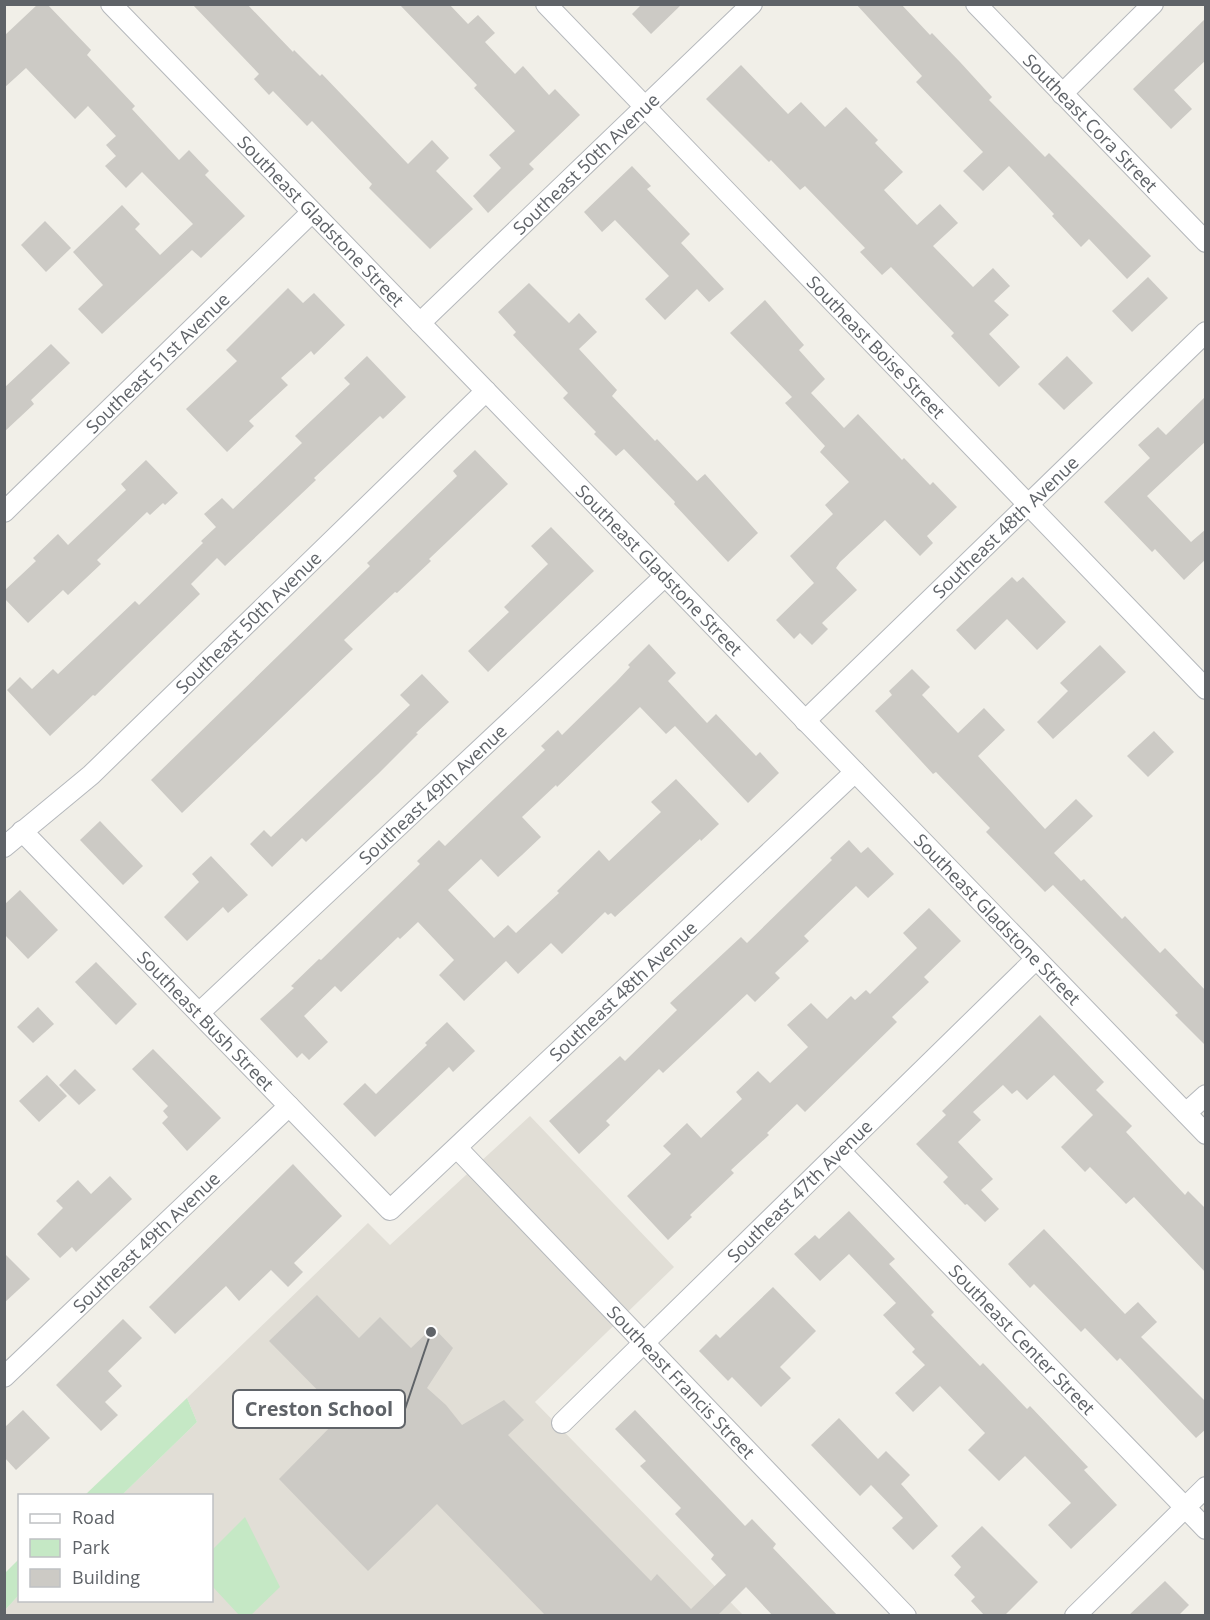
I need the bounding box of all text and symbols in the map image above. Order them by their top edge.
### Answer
street label: Southeast Cora Street [1018,48,1163,197]
street label: Southeast 50th Avenue [507,88,664,240]
street label: Southeast Gladstone Street [233,130,410,312]
street label: Southeast Boise Street [802,270,951,423]
street label: Southeast 51st Avenue [80,287,234,438]
street label: Southeast 48th Avenue [927,450,1083,603]
street label: Southeast Gladstone Street [571,479,748,661]
street label: Southeast 50th Avenue [170,546,326,699]
street label: Southeast 49th Avenue [353,719,512,869]
street label: Southeast Gladstone Street [909,828,1086,1010]
street label: Southeast 48th Avenue [544,915,702,1066]
street label: Southeast Bush Street [132,945,279,1096]
street label: Southeast 47th Avenue [721,1114,877,1267]
street label: Southeast 49th Avenue [67,1166,225,1318]
street label: Southeast Center Street [944,1259,1101,1420]
street label: Southeast Francis Street [602,1300,760,1464]
callout: Creston School [233,1390,405,1428]
text: Creston School [245,1395,393,1422]
legend [18,1494,213,1602]
text: Road [72,1505,115,1529]
text: Park [72,1535,110,1559]
text: Building [72,1565,140,1589]

